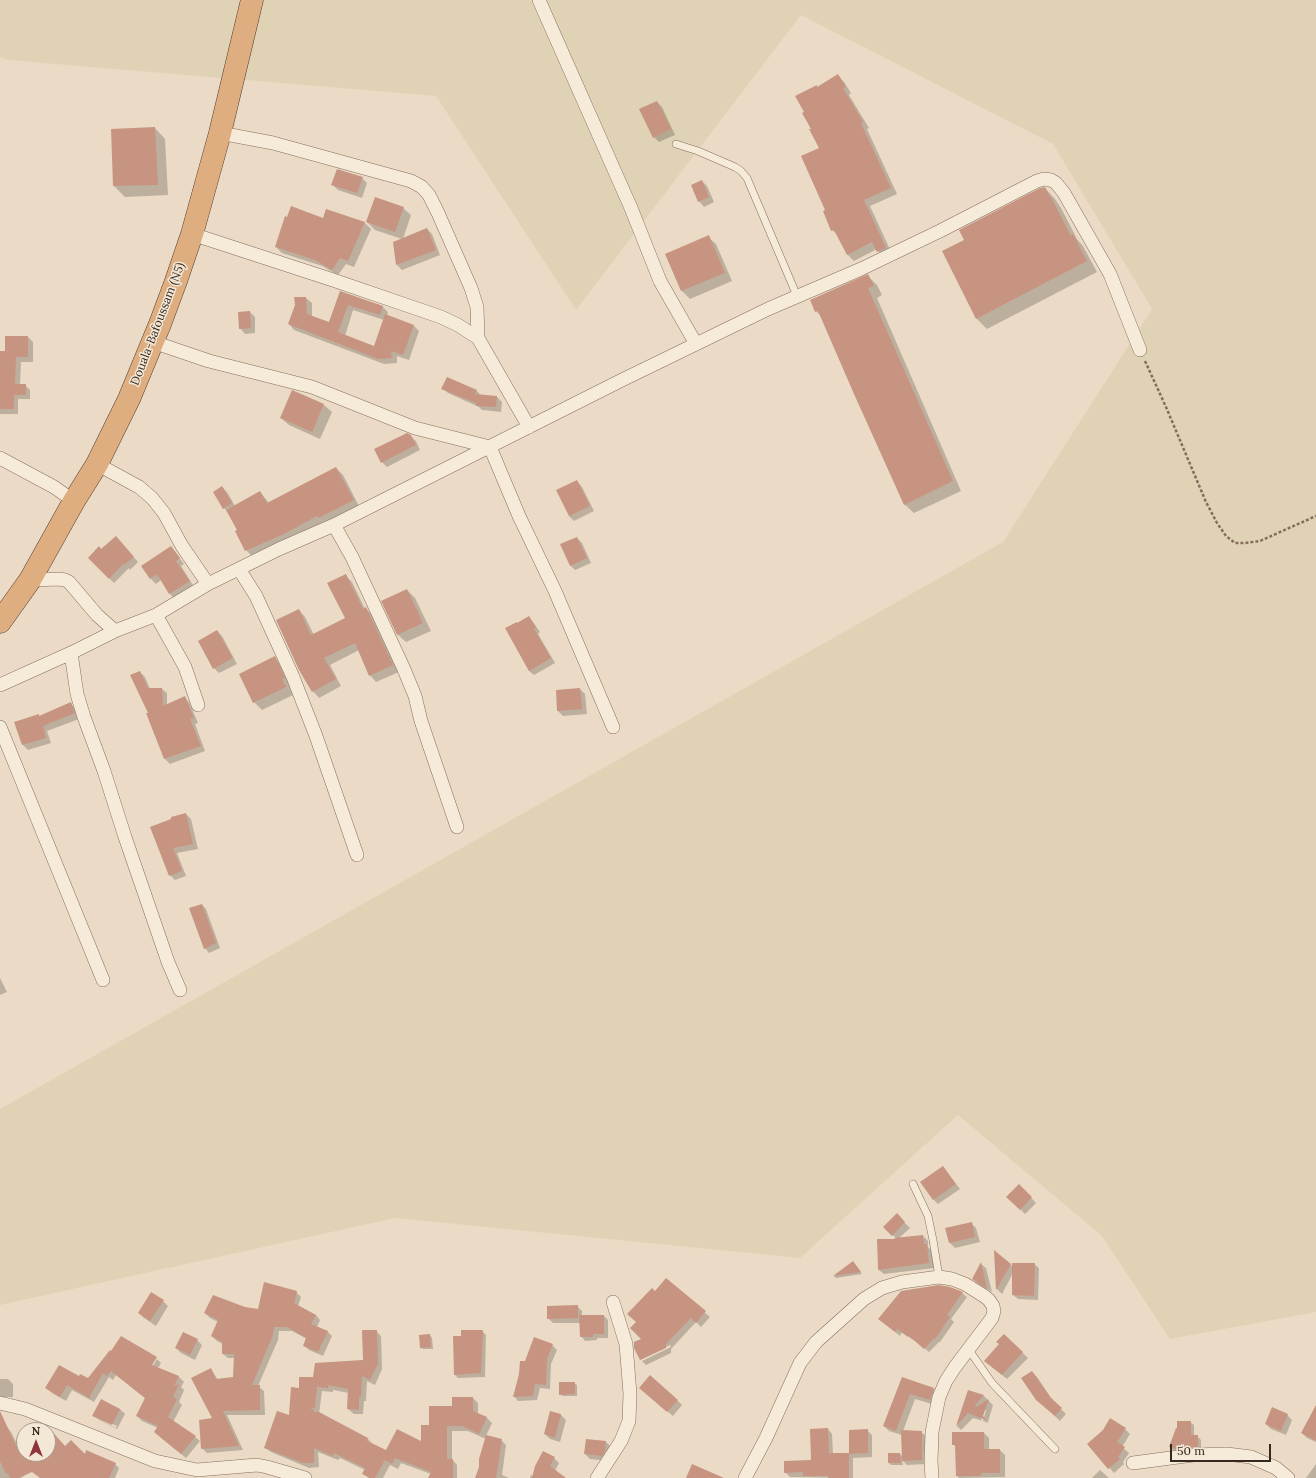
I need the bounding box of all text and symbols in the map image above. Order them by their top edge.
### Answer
street label: Douala-Bafoussam (N5) [128,261,188,387]
north arrow [16,1422,56,1462]
text: N [32,1424,40,1438]
scale bar [1172,1436,1273,1462]
text: 50 m [1177,1443,1205,1458]

